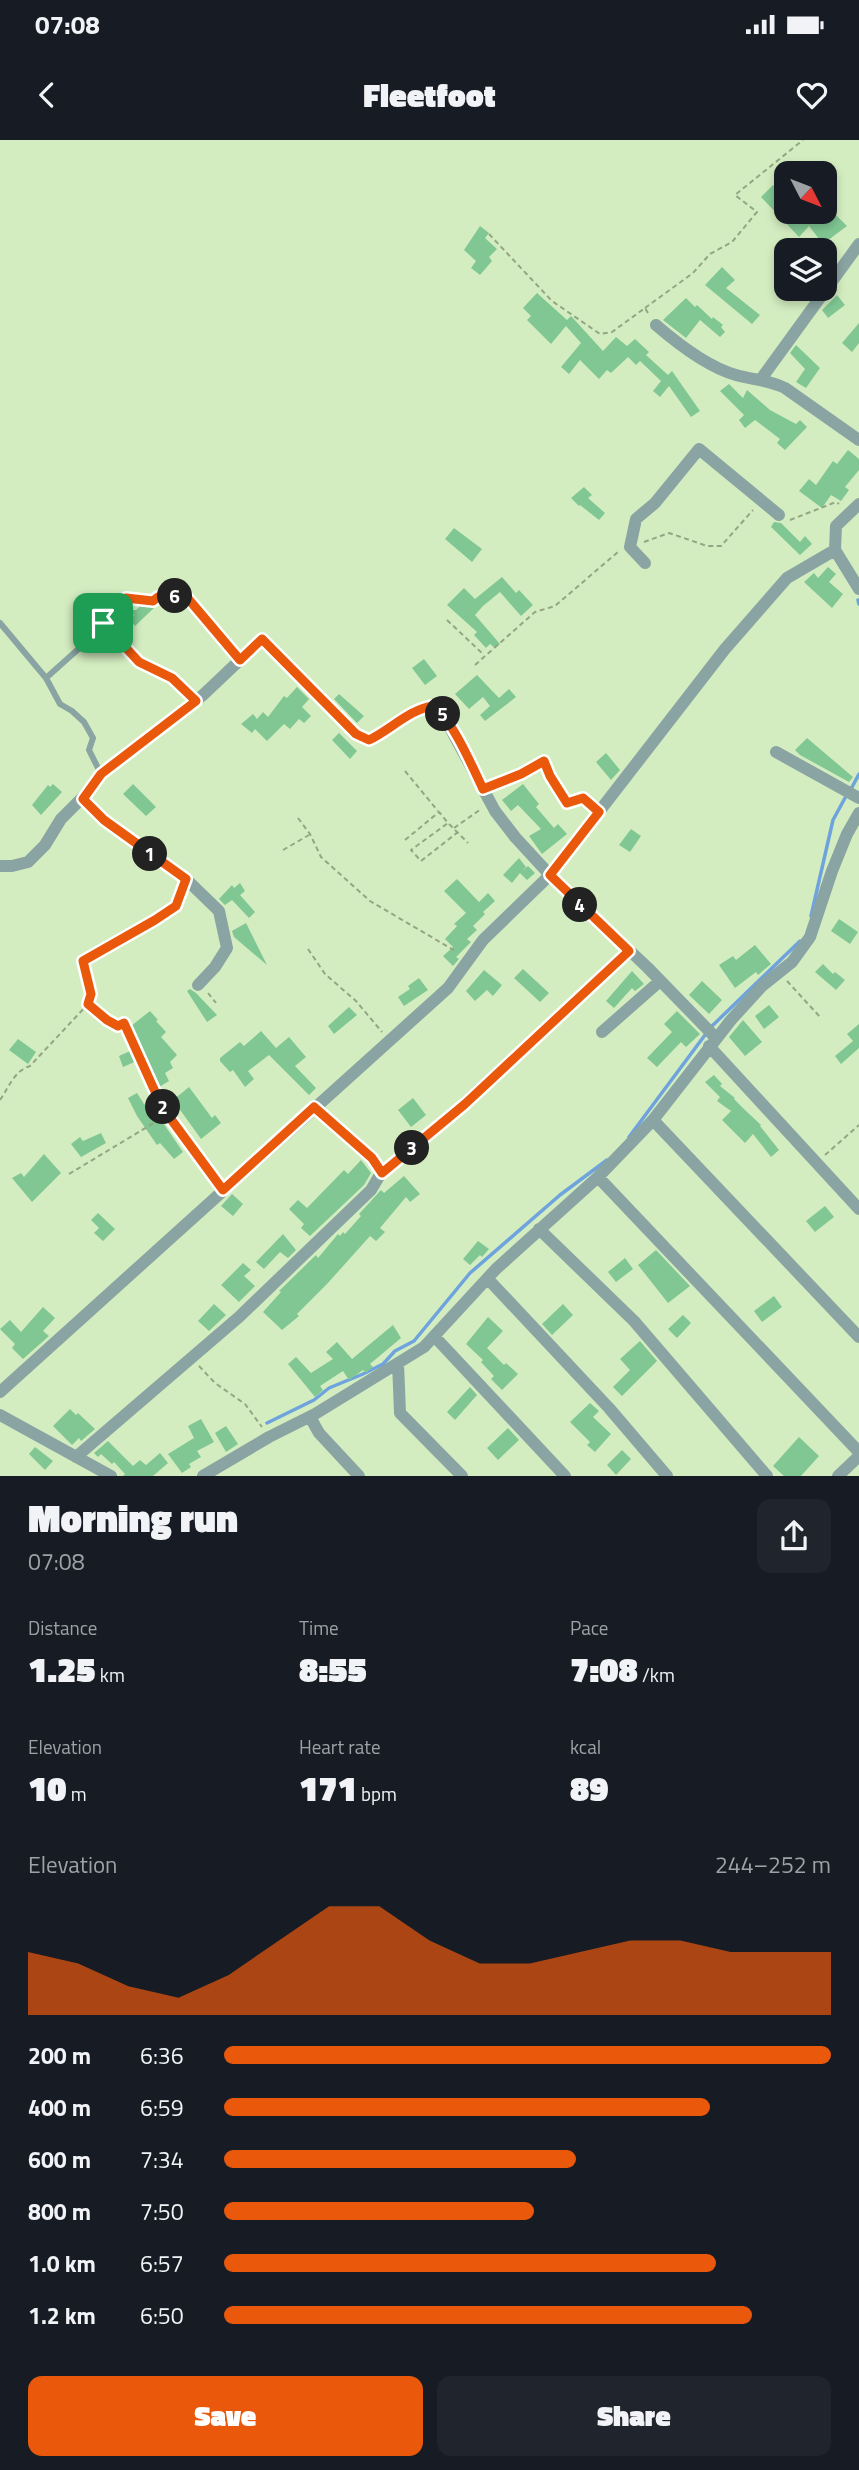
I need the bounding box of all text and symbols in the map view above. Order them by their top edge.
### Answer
text: 07:08 [35,5,100,44]
text: Fleetfoot [363,71,496,119]
icon: back [28,76,66,114]
icon: heart [793,76,831,114]
north arrow [774,161,836,224]
map controls [774,161,837,301]
button: layers [774,238,837,301]
pin: 6 [158,578,192,614]
text: 6 [169,581,180,610]
pin [73,593,133,653]
icon: arrive [84,604,122,642]
pin: 5 [426,696,460,732]
text: 5 [437,699,448,728]
pin: 1 [132,836,168,872]
text: 1 [144,839,155,868]
pin: 4 [562,888,598,922]
text: 4 [574,890,585,919]
pin: 2 [146,1090,180,1124]
text: 2 [157,1092,168,1121]
pin: 3 [394,1130,430,1166]
text: 3 [406,1133,417,1162]
text: Morning run [28,1489,238,1547]
button: share [757,1499,831,1573]
text: 07:08 [28,1544,85,1579]
text: Distance [28,1613,97,1642]
text: Time [299,1613,339,1642]
text: Pace [570,1613,608,1642]
text: 1.25 [28,1642,96,1696]
text: 8:55 [299,1642,367,1696]
text: 7:08 [570,1642,638,1696]
text: km [96,1660,125,1689]
text: /km [638,1660,675,1689]
text: Elevation [28,1732,102,1761]
text: Heart rate [299,1732,381,1761]
text: kcal [570,1732,601,1761]
text: 10 [28,1761,67,1815]
text: 171 [299,1761,357,1815]
text: 89 [570,1761,609,1815]
text: m [67,1779,87,1808]
text: bpm [357,1779,397,1808]
text: Elevation [28,1847,117,1882]
text: 244–252 m [715,1847,831,1882]
text: 200 m [28,2038,91,2073]
text: 6:36 [140,2038,184,2073]
text: 400 m [28,2090,91,2125]
text: 6:59 [140,2090,184,2125]
text: 600 m [28,2142,91,2177]
text: 7:34 [140,2142,184,2177]
text: 800 m [28,2194,91,2229]
text: 7:50 [140,2194,184,2229]
text: 1.0 km [28,2246,96,2281]
text: 6:57 [140,2246,184,2281]
text: 1.2 km [28,2298,96,2333]
text: 6:50 [140,2298,184,2333]
button: Save [28,2376,423,2456]
button: Share [437,2376,831,2456]

